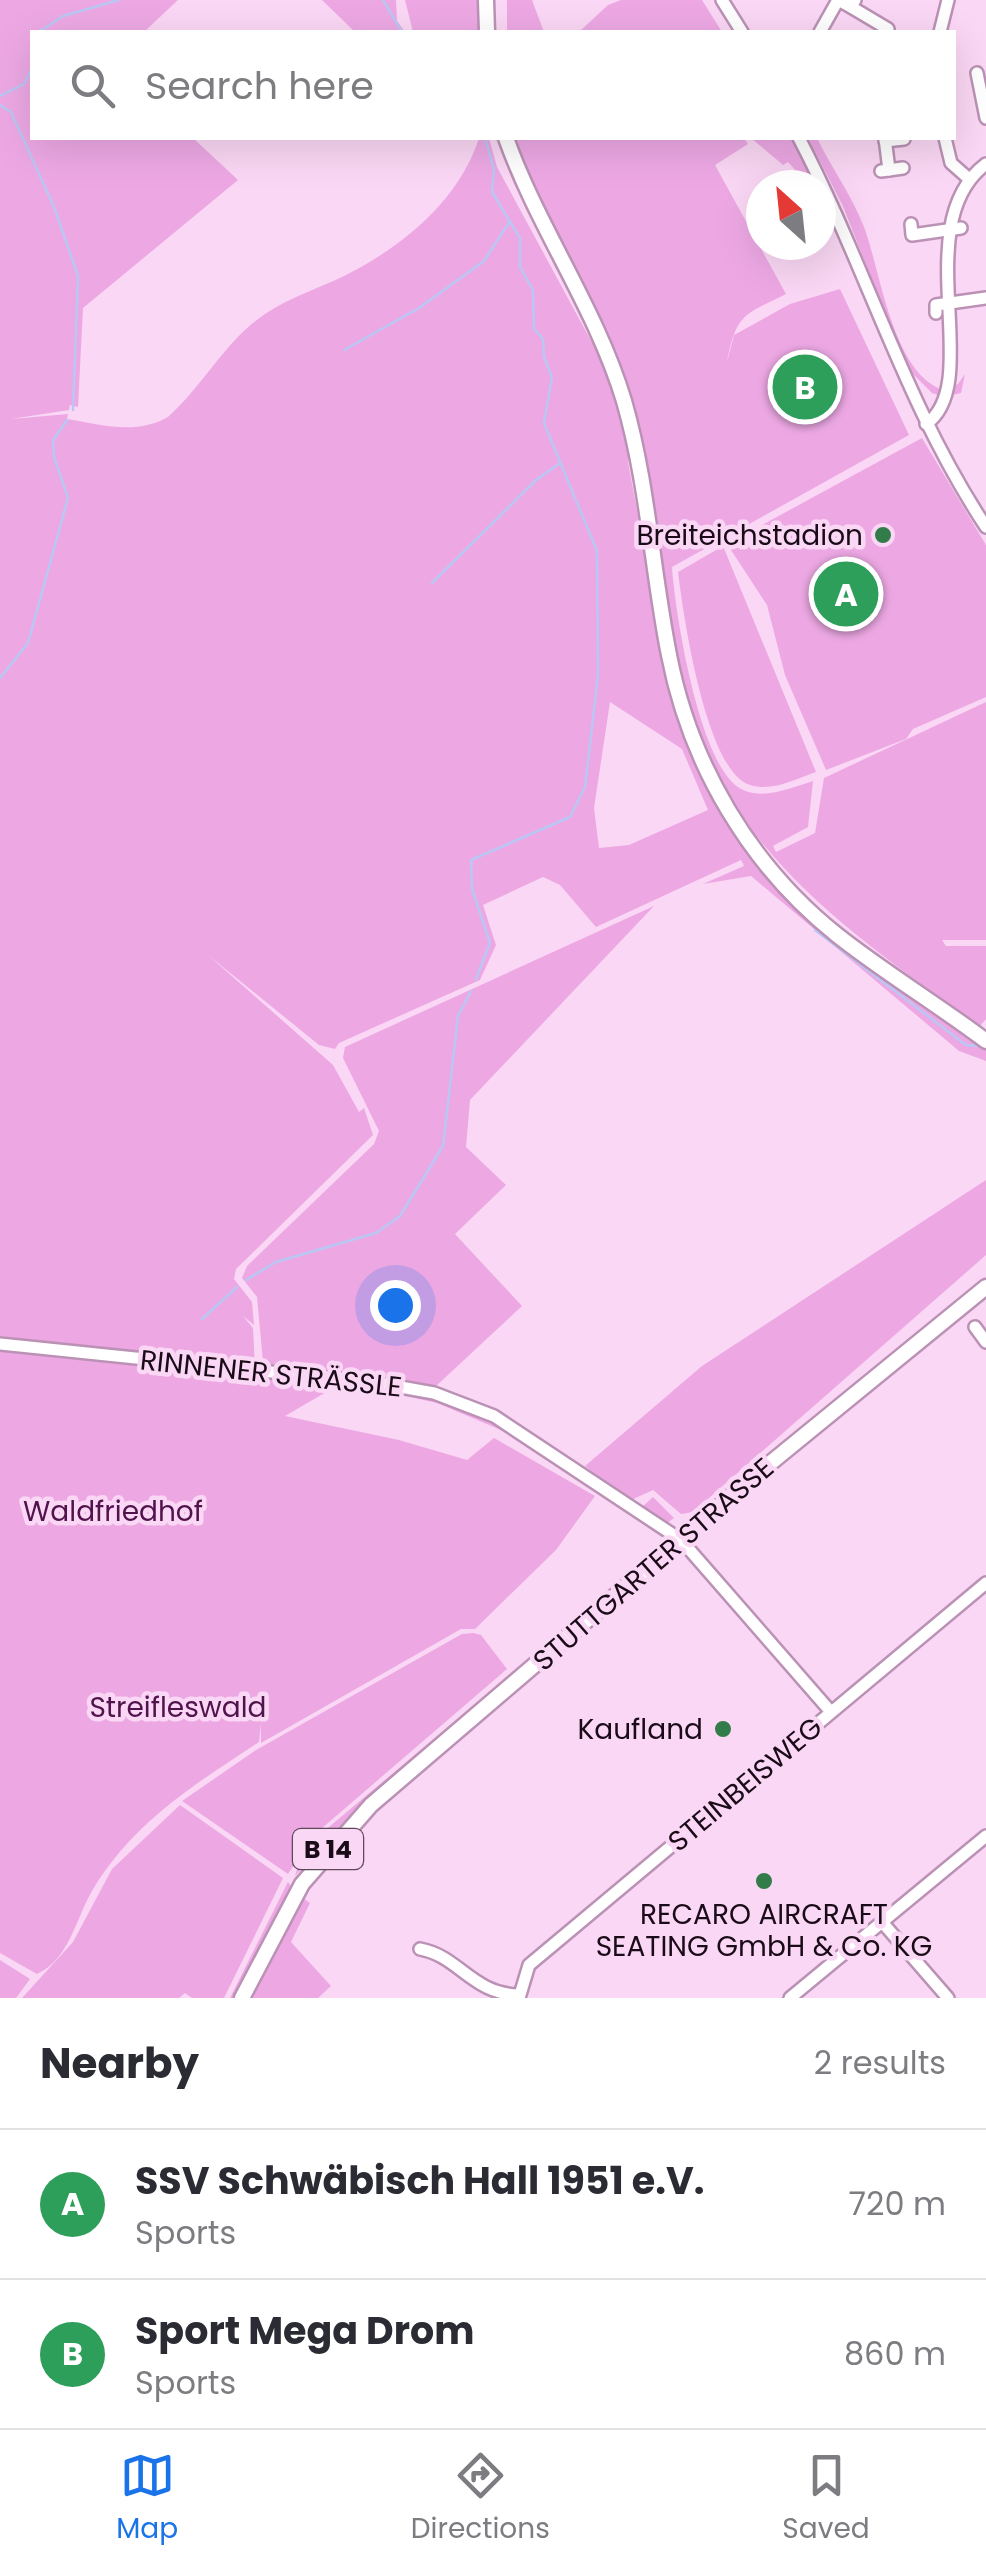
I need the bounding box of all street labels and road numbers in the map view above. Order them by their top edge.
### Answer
street label: RINNENER STRÄSSLE [138,1340,404,1407]
street label: STUTTGARTER STRASSE [525,1449,782,1680]
street label: STEINBEISWEG [660,1708,831,1861]
road number: B 14 [293,1829,363,1869]

